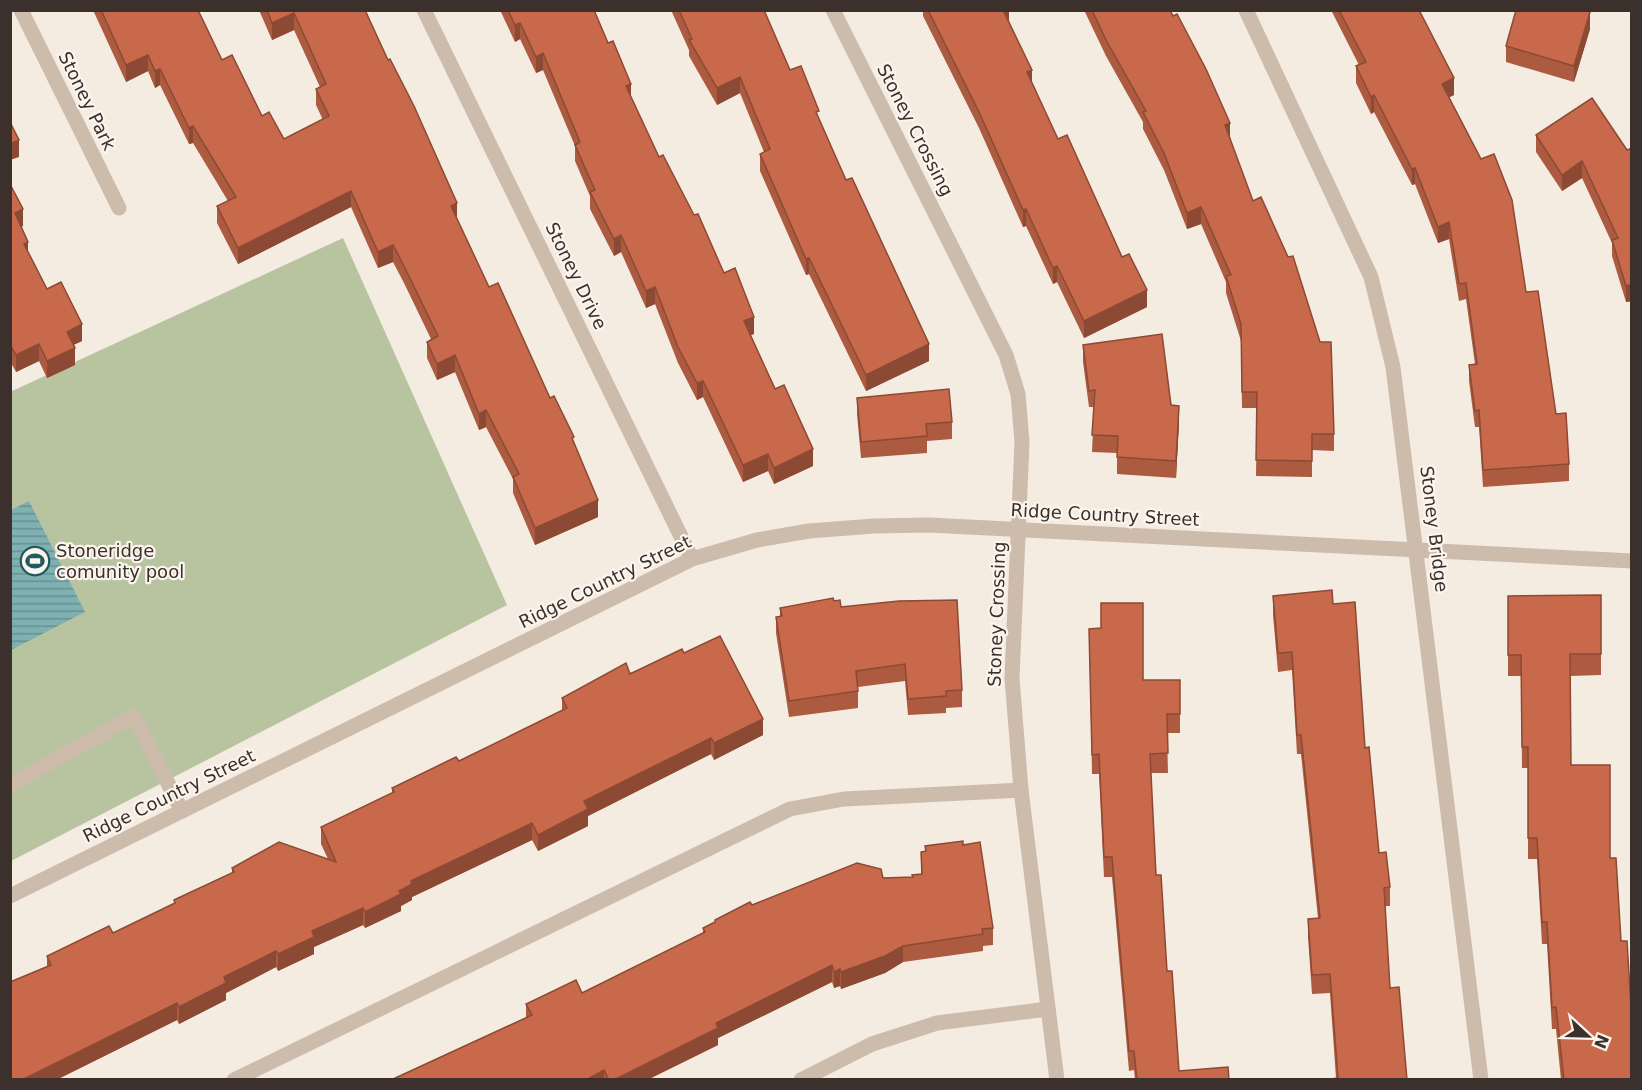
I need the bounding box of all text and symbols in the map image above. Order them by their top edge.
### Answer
street label: Stoney Park [55,48,121,154]
street label: Stoney Crossing [873,60,958,199]
street label: Stoney Drive [542,219,611,333]
street label: Stoney Bridge [1416,465,1453,593]
street label: Ridge Country Street [1010,499,1200,530]
street label: Ridge Country Street [515,531,694,632]
place label: Stoneridge comunity pool [56,540,184,582]
street label: Stoney Crossing [983,541,1010,687]
sports icon: Stoneridge comunity pool [19,545,51,577]
street label: Ridge Country Street [79,745,258,846]
north arrow [1558,1006,1618,1066]
text: N [1590,1032,1613,1051]

